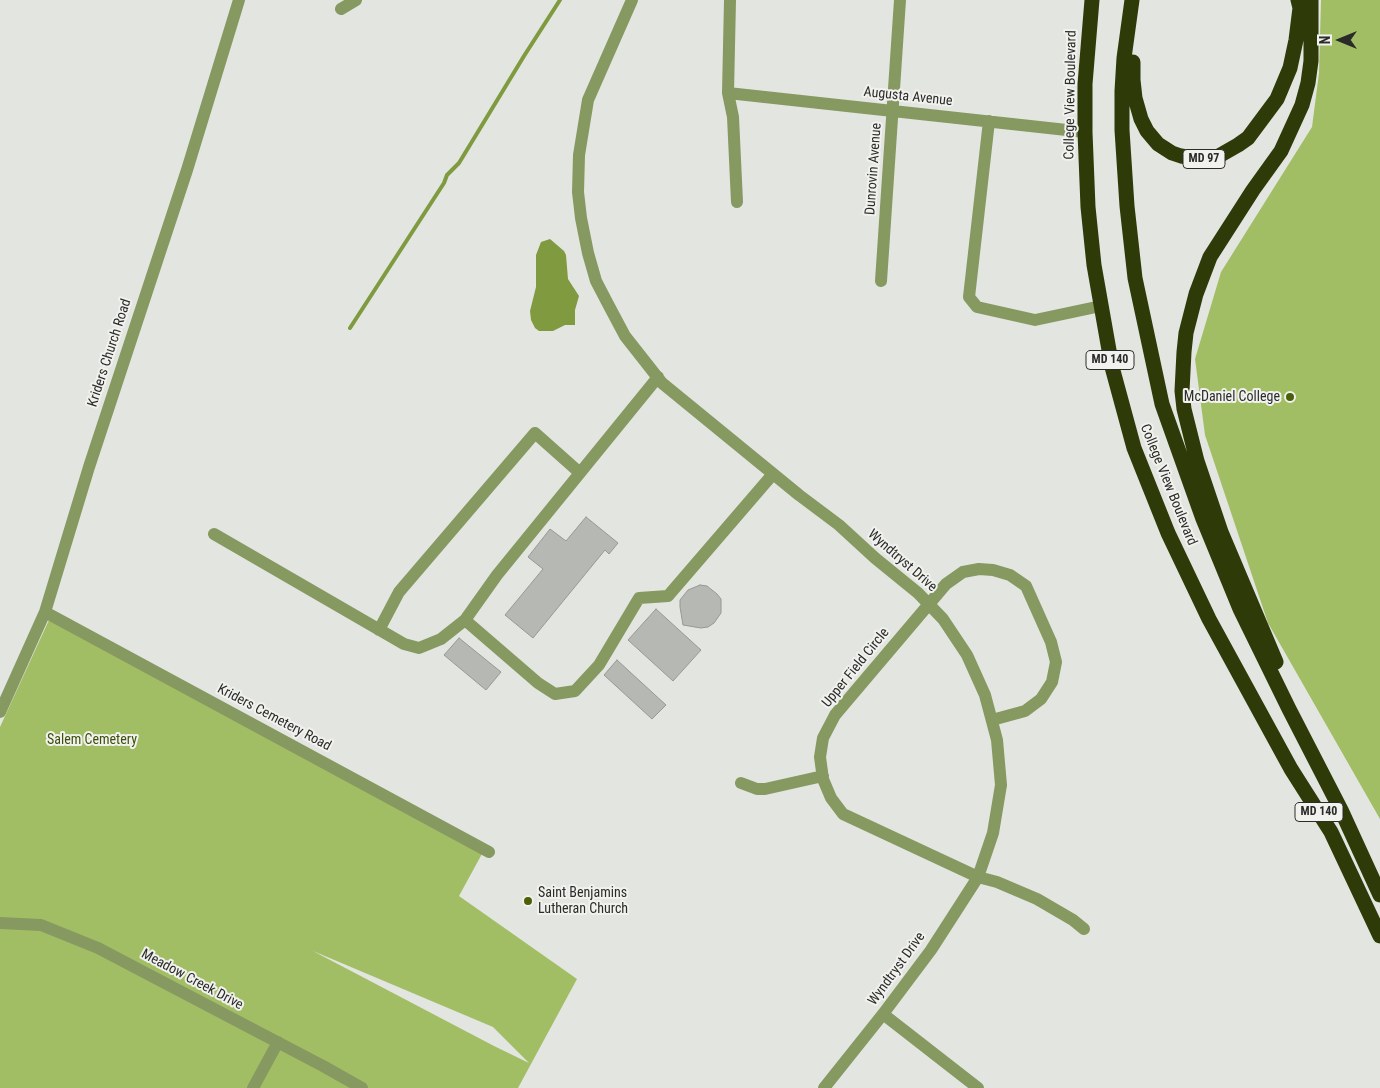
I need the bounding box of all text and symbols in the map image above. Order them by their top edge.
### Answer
north arrow [1315,15,1365,65]
street label: College View Boulevard [1061,30,1081,160]
text: N [1317,36,1333,44]
street label: Augusta Avenue [863,84,953,110]
street label: Dunrovin Avenue [862,122,886,216]
road number: MD 97 [1183,150,1225,168]
street label: Kriders Church Road [85,297,135,409]
road number: MD 140 [1086,350,1134,370]
place label: McDaniel College [1184,389,1280,405]
marker: McDaniel College [1284,391,1296,403]
street label: College View Boulevard [1136,422,1200,548]
street label: Wyndtryst Drive [864,526,940,596]
street label: Upper Field Circle [819,625,893,711]
street label: Kriders Cemetery Road [214,681,334,755]
park label: Salem Cemetery [47,732,137,748]
road number: MD 140 [1295,802,1343,822]
place label: Saint Benjamins Lutheran Church [538,885,628,918]
marker: Saint Benjamins Lutheran Church [522,895,534,907]
street label: Wyndtryst Drive [865,929,929,1009]
street label: Meadow Creek Drive [138,946,246,1014]

